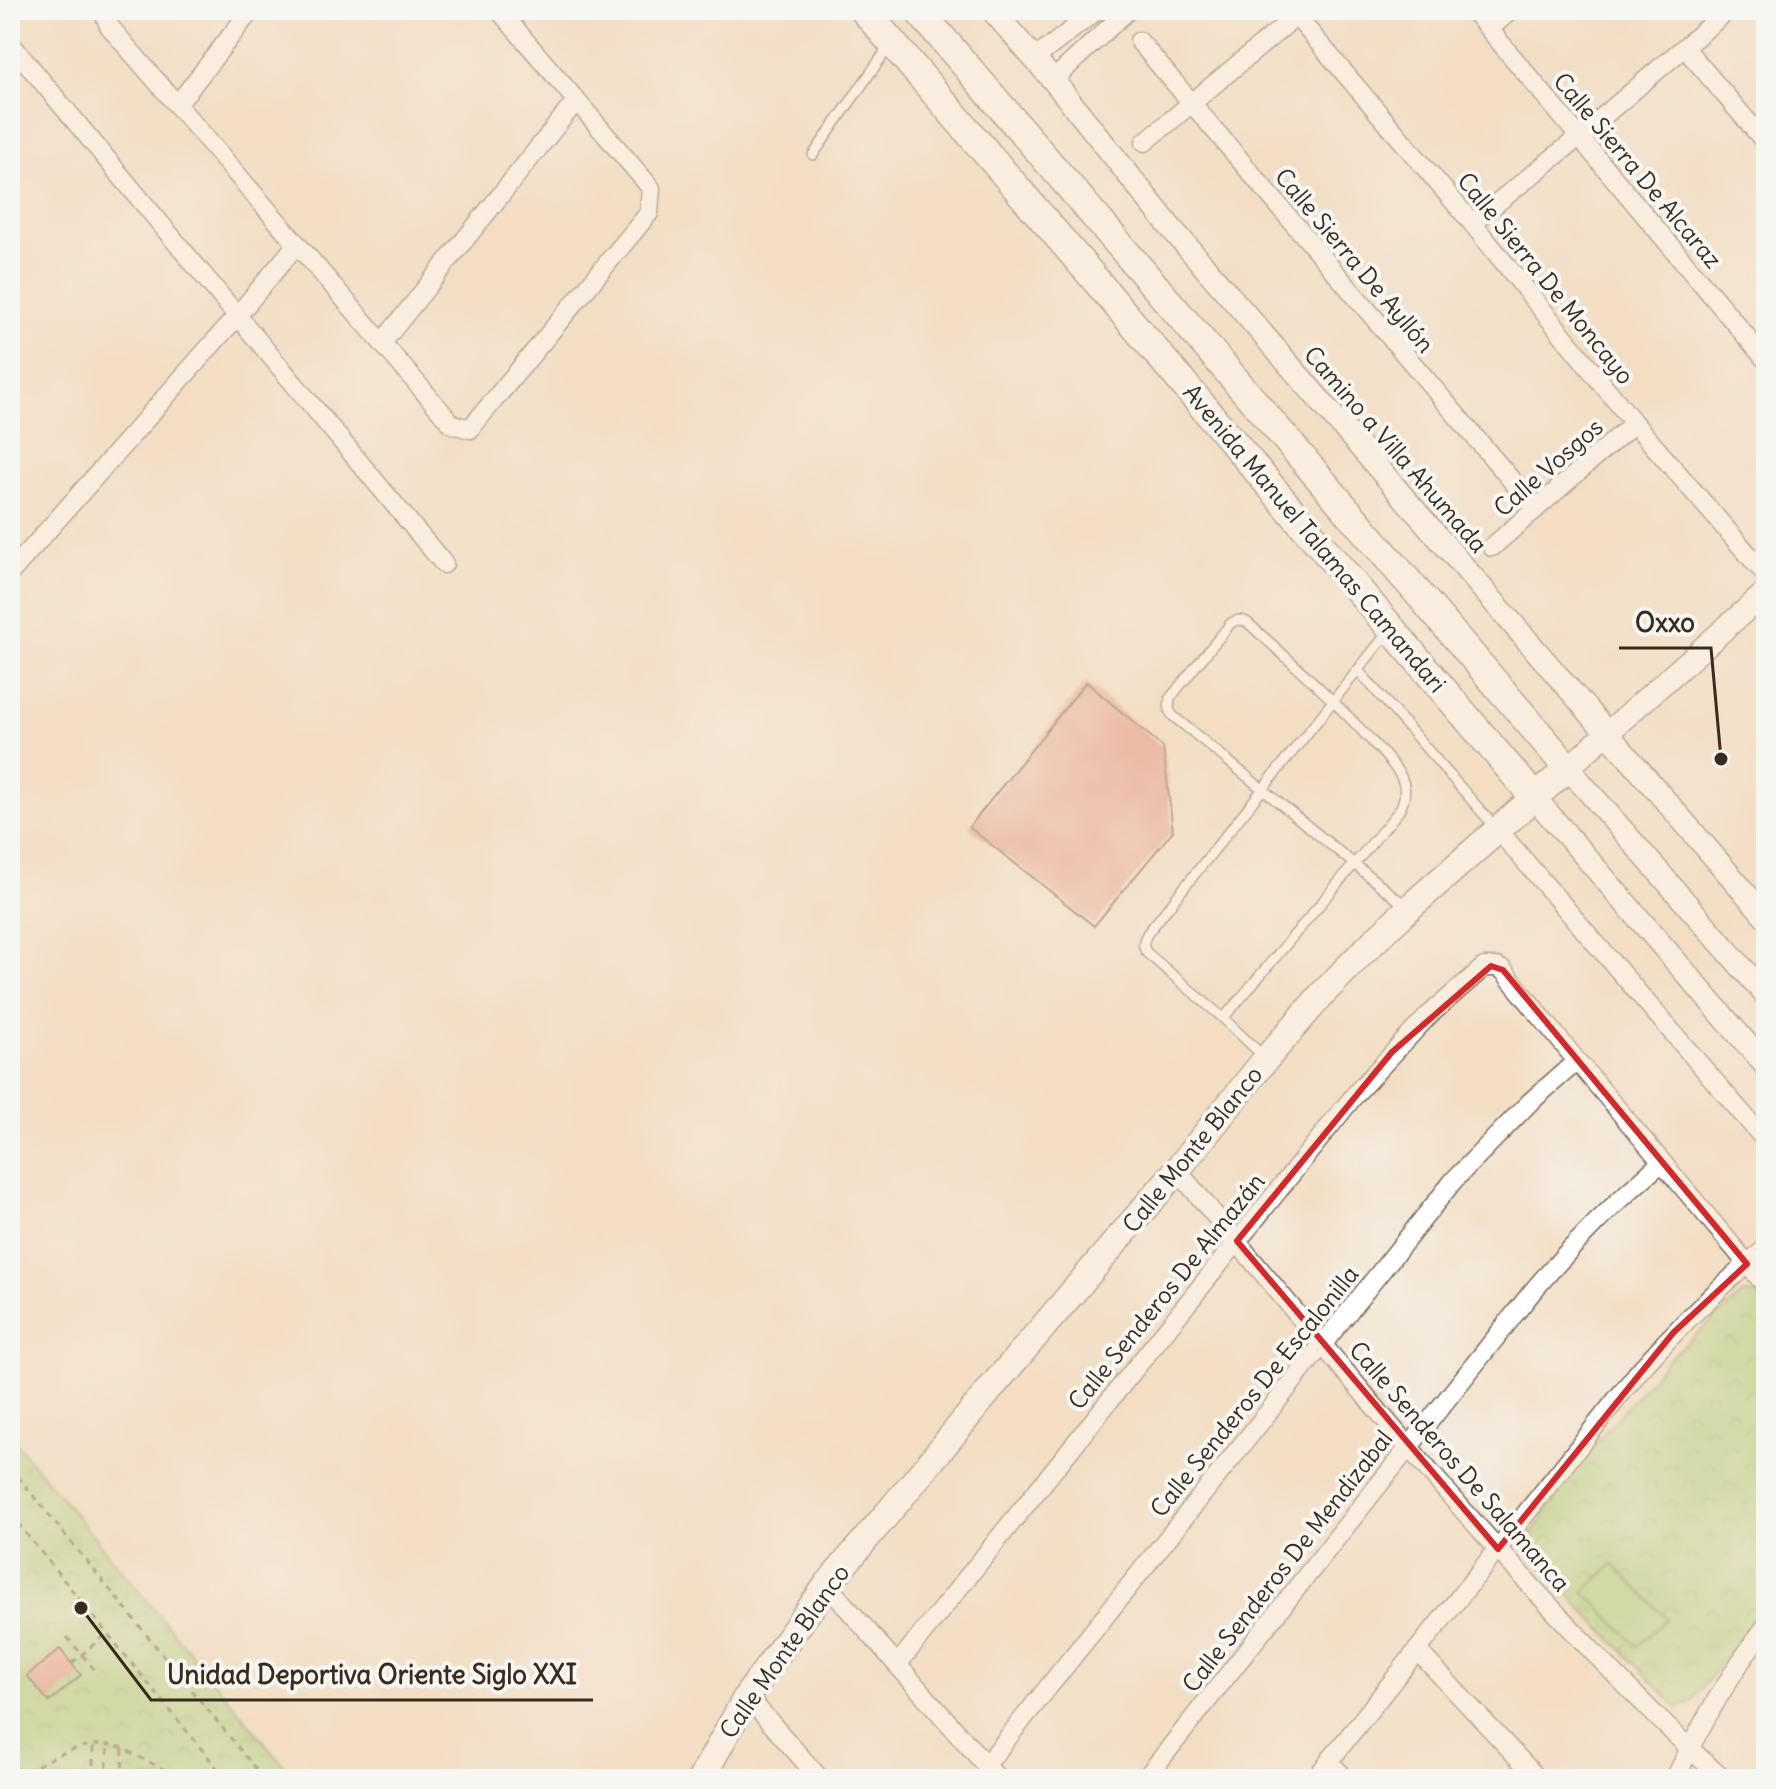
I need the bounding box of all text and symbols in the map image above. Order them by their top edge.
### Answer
street label: Calle Sierra De Alcaraz [1547,66,1729,274]
street label: Calle Sierra De Ayllón [1269,162,1441,359]
street label: Calle Sierra De Moncayo [1451,166,1641,390]
street label: Camino a Villa Ahumada [1298,339,1494,559]
street label: Avenida Manuel Talamas Camandari [1177,378,1453,698]
street label: Calle Vosgos [1487,411,1609,523]
callout: Oxxo [1619,598,1711,648]
text: Oxxo [1635,606,1695,639]
street label: Calle Monte Blanco [1116,1060,1268,1238]
street label: Calle Senderos De Almazán [1061,1167,1271,1415]
street label: Calle Senderos De Escalonilla [1143,1259,1365,1523]
street label: Calle Senderos De Salamanca [1343,1335,1577,1597]
street label: Calle Senderos De Mendizabal [1175,1424,1399,1698]
street label: Calle Monte Blanco [713,1558,855,1744]
callout: Unidad Deportiva Oriente Siglo XXI [151,1650,593,1700]
text: Unidad Deportiva Oriente Siglo XXI [167,1658,577,1691]

